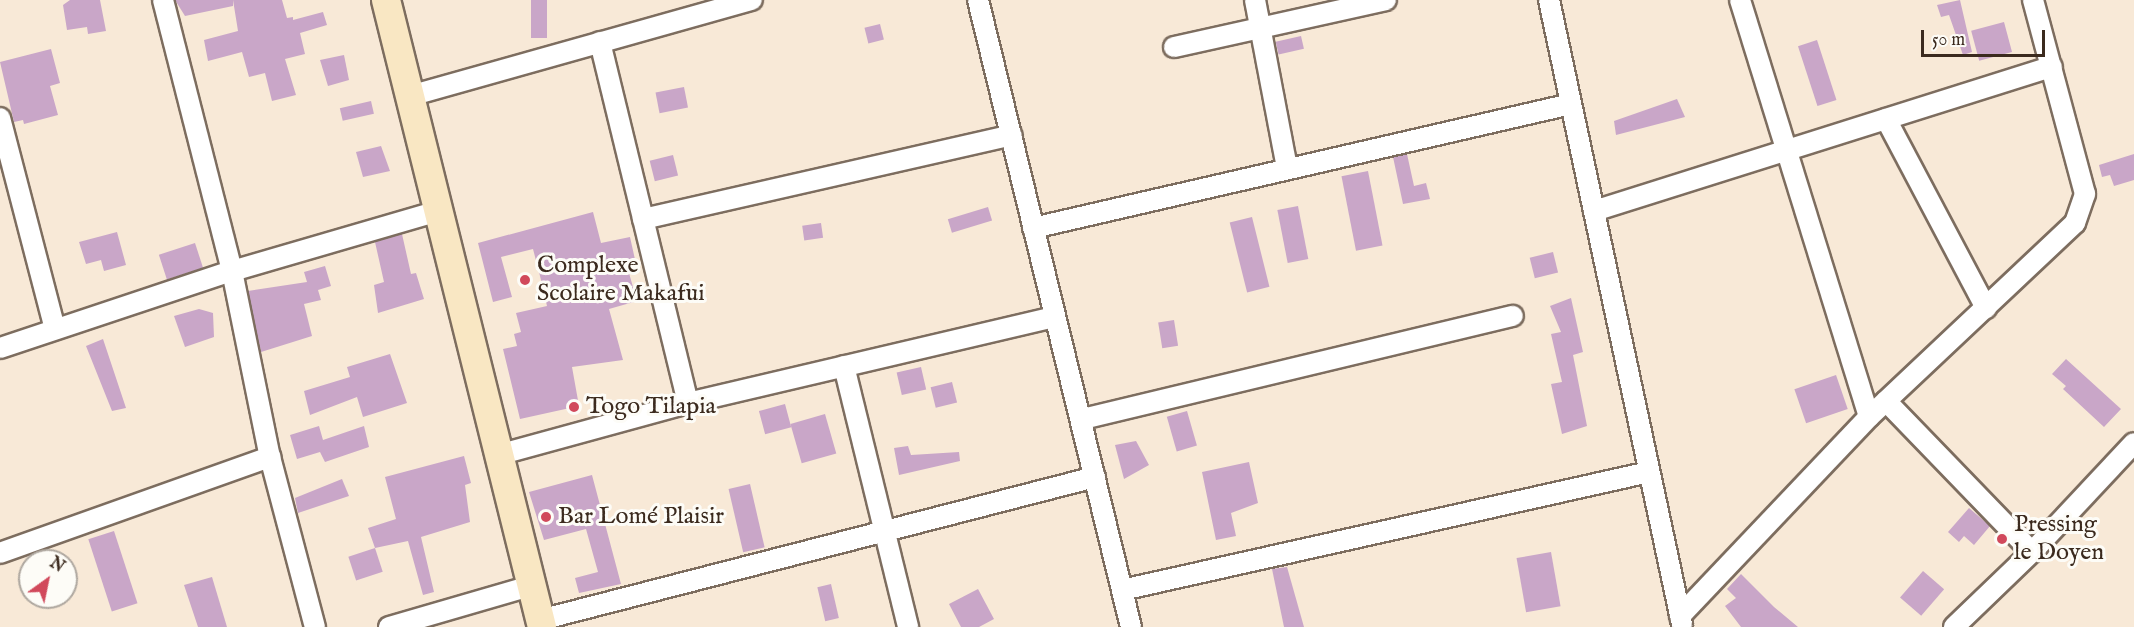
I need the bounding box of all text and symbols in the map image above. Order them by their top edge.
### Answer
scale bar [1924,18,2048,56]
text: 50 m [1932,29,1965,52]
place label: Complexe Scolaire Makafui [537,252,705,308]
marker: Complexe Scolaire Makafui [518,273,532,287]
place label: Togo Tilapia [586,393,716,421]
marker: Togo Tilapia [567,400,581,414]
place label: Bar Lomé Plaisir [558,503,724,531]
marker: Bar Lomé Plaisir [539,510,553,524]
place label: Pressing le Doyen [2014,511,2104,567]
marker: Pressing le Doyen [1995,532,2009,546]
north arrow [18,549,78,609]
text: N [45,553,68,578]

